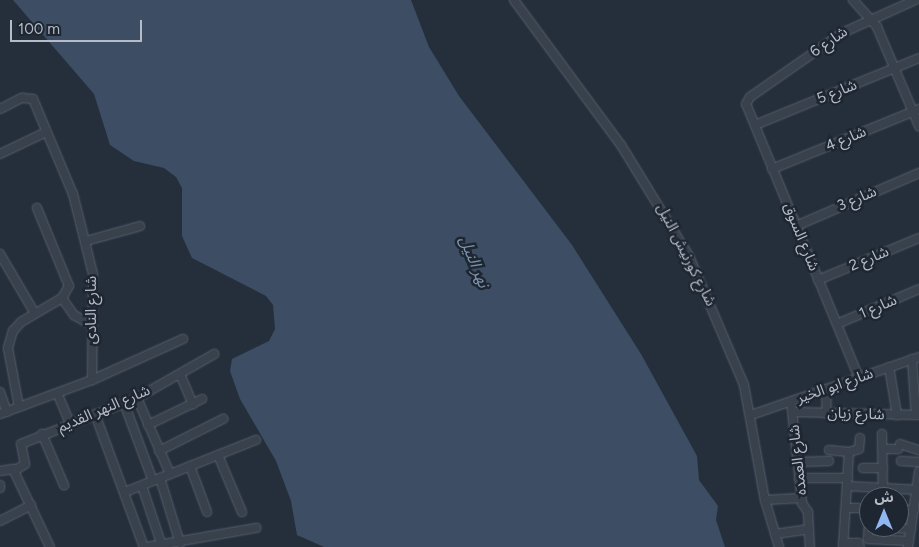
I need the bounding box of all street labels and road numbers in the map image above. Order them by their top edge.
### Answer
street label: شارع 6 [807,23,851,61]
street label: شارع 5 [814,76,860,108]
street label: شارع 4 [823,123,869,155]
street label: شارع 3 [835,183,879,215]
street label: شارع السوق [779,200,823,274]
street label: شارع كورنيش النيل [652,201,720,309]
street label: شارع 2 [846,243,892,275]
street label: شارع النادى [83,276,101,344]
street label: شارع 1 [856,291,900,323]
street label: شارع ابو الخير [794,364,876,408]
street label: شارع النهر القديم [55,381,153,437]
street label: شارع زيان [827,404,885,424]
street label: شارع العمده [785,424,811,496]

